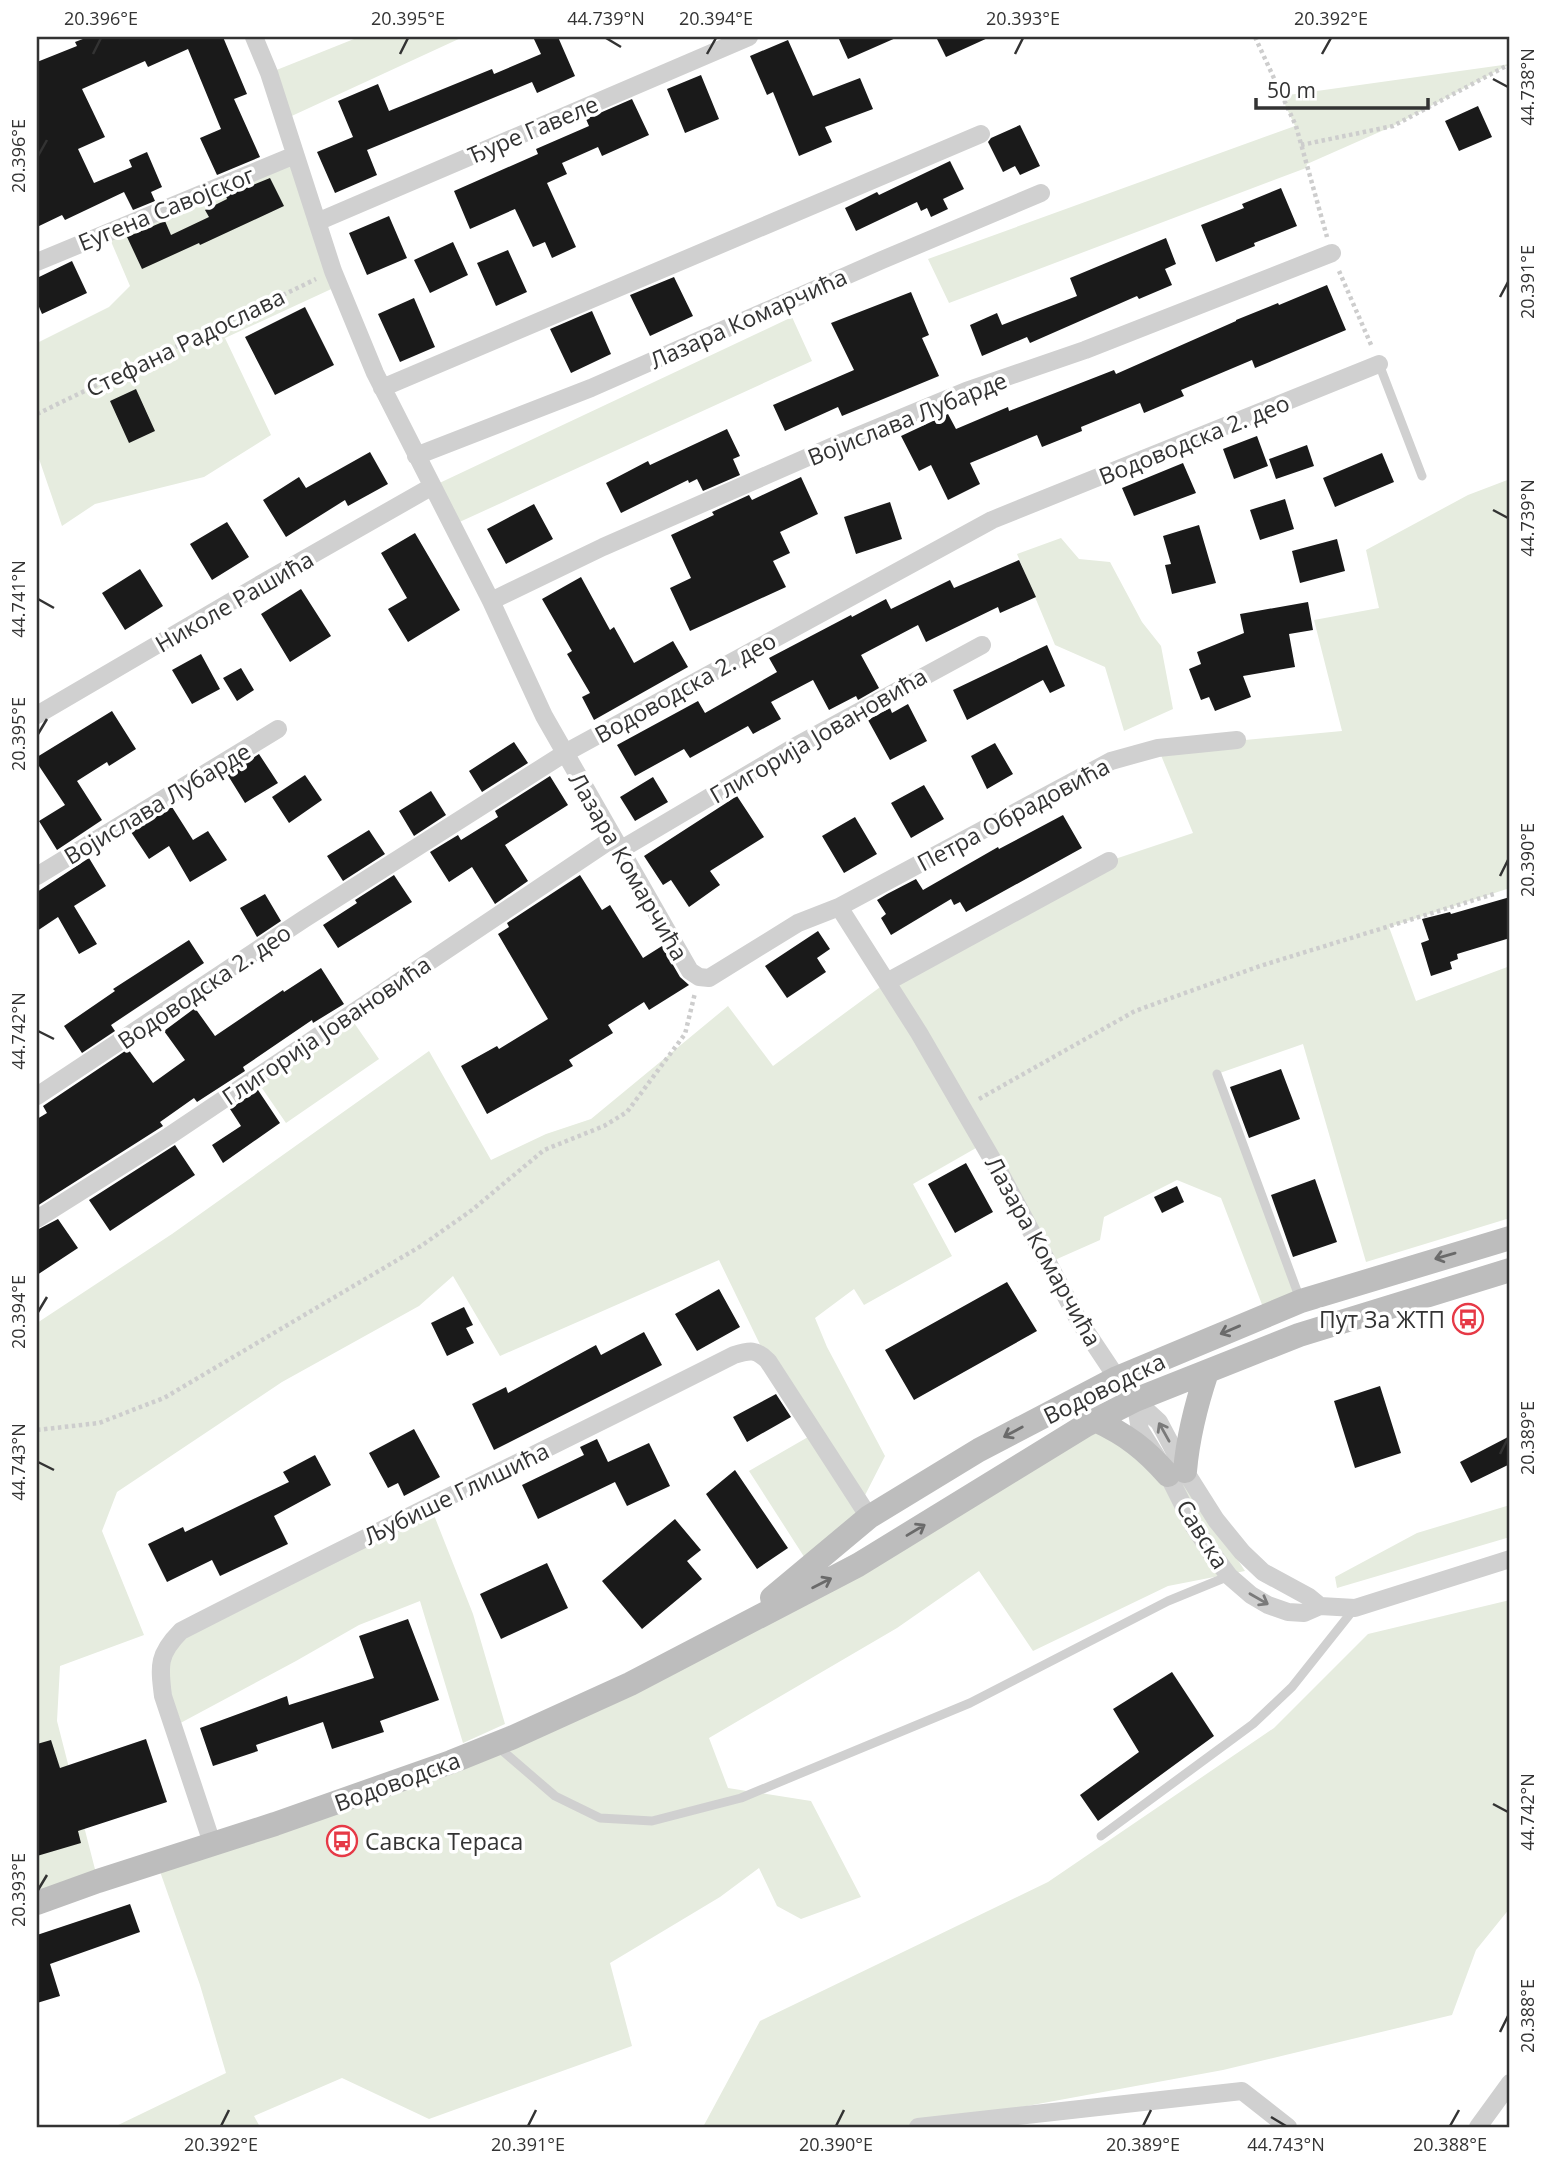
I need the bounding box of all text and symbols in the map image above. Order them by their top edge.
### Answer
text: 20.396°E [64,6,138,30]
text: 20.395°E [371,6,445,30]
text: 44.739°N [567,6,645,30]
text: 20.394°E [679,6,753,30]
text: 20.393°E [986,6,1060,30]
text: 20.392°E [1294,6,1368,30]
text: 44.738°N [1515,48,1539,126]
scale bar [1256,66,1428,110]
text: 50 m [1267,76,1316,104]
street label: Ђуре Гавеле [463,87,603,171]
text: 20.396°E [6,119,30,193]
street label: Еугена Савојског [73,158,259,258]
text: 20.391°E [1515,245,1539,319]
street label: Лазара Комарчића [644,260,852,376]
street label: Стефана Радослава [80,280,290,404]
street label: Војислава Лубарде [803,363,1011,473]
street label: Водоводска 2. део [1094,386,1294,492]
text: 44.739°N [1515,479,1539,557]
street label: Николе Рашића [149,543,319,659]
text: 44.741°N [6,560,30,638]
street label: Водоводска 2. део [589,624,781,750]
street label: Глигорија Јовановића [704,660,932,810]
text: 20.395°E [6,697,30,771]
street label: Војислава Лубарде [58,735,256,871]
street label: Петра Обрадовића [911,750,1115,878]
street label: Лазара Комарчића [562,766,696,966]
text: 20.390°E [1515,823,1539,897]
street label: Водоводска 2. део [111,916,297,1056]
street label: Глигорија Јовановића [215,948,437,1112]
text: 44.742°N [6,992,30,1070]
street label: Лазара Комарчића [978,1150,1110,1352]
one-way arrow [1434,1251,1456,1264]
text: 20.394°E [6,1275,30,1349]
bus stop icon: Пут За ЖТП [1451,1302,1485,1336]
place label: Пут За ЖТП [1319,1303,1445,1335]
one-way arrow [1219,1325,1241,1338]
street label: Водоводска [1038,1345,1170,1431]
text: 20.389°E [1515,1401,1539,1475]
one-way arrow [1157,1422,1171,1442]
text: 44.743°N [6,1423,30,1501]
one-way arrow [1003,1426,1024,1440]
street label: Љубише Глишића [358,1434,554,1552]
street label: Савска [1169,1493,1237,1575]
one-way arrow [906,1522,926,1536]
one-way arrow [811,1576,832,1590]
one-way arrow [1248,1592,1268,1606]
street label: Водоводска [330,1743,464,1819]
text: 44.742°N [1515,1773,1539,1851]
bus stop icon: Савска Тераса [325,1824,359,1858]
place label: Савска Тераса [365,1825,523,1857]
text: 20.393°E [6,1853,30,1927]
text: 20.388°E [1515,1979,1539,2053]
text: 20.392°E [184,2132,258,2156]
text: 20.391°E [491,2132,565,2156]
text: 20.390°E [799,2132,873,2156]
text: 20.389°E [1106,2132,1180,2156]
text: 44.743°N [1247,2132,1325,2156]
text: 20.388°E [1413,2132,1487,2156]

